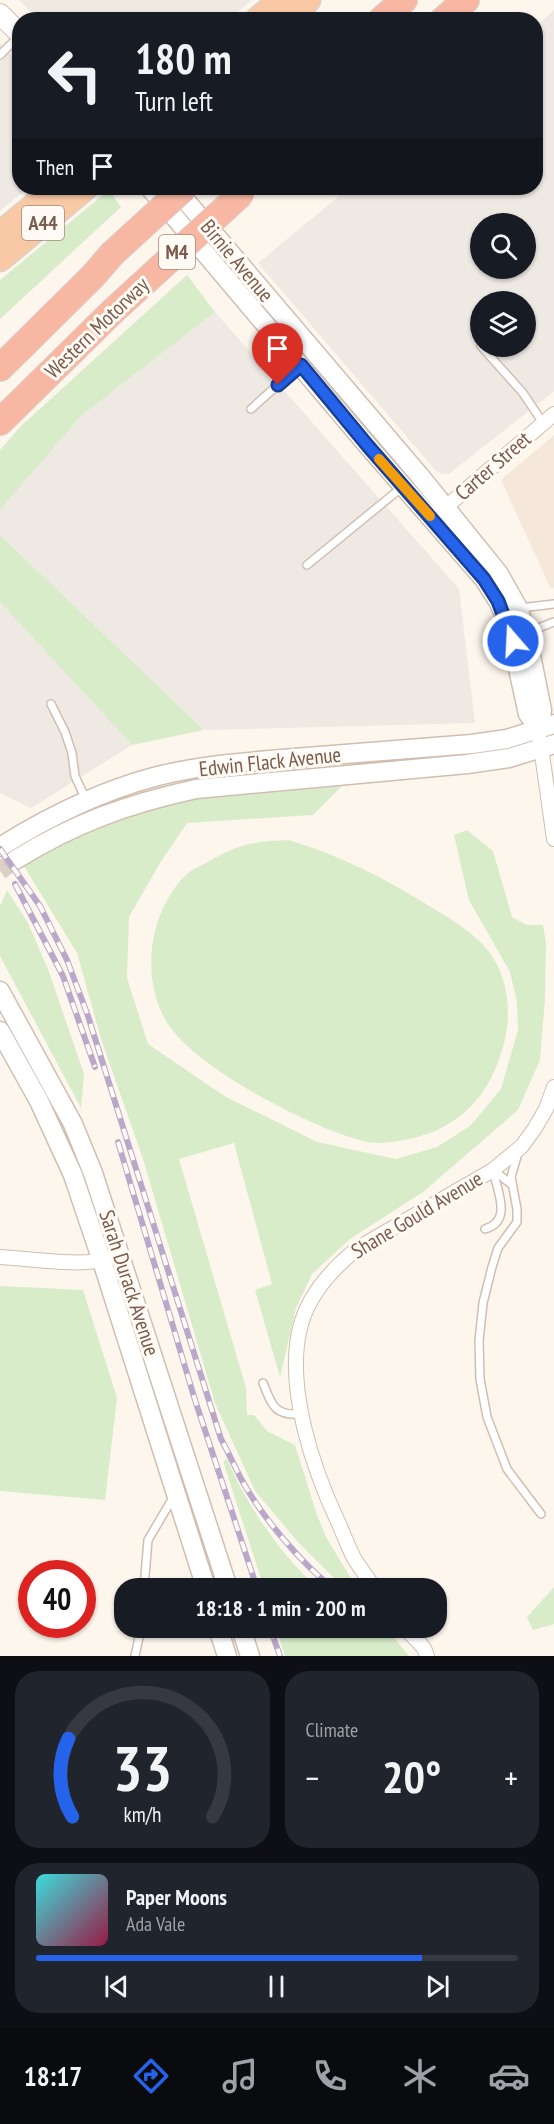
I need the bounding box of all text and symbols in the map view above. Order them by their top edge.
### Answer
text: 180 m [135,31,232,86]
icon: left [36,36,114,114]
text: Turn left [135,84,213,118]
icon: arrive [86,150,119,183]
text: Then [36,153,74,181]
road number: A44 [22,206,64,240]
map controls [470,213,536,357]
button: search [470,213,536,279]
street label: Birnie Avenue [195,214,280,308]
road number: M4 [159,235,195,269]
street label: Western Motorway [39,271,154,384]
button: layers [470,291,536,357]
pin [252,323,303,385]
icon: arrive [261,332,294,365]
street label: Carter Street [449,425,536,506]
position arrow [481,609,545,673]
street label: Edwin Flack Avenue [198,741,342,782]
street label: Shane Gould Avenue [346,1165,487,1264]
street label: Sarah Durack Avenue [93,1207,166,1359]
speed limit sign: 40 [18,1560,96,1638]
text: 18:18 · 1 min · 200 m [195,1594,366,1622]
text: Climate [306,1717,358,1743]
text: 33 [112,1727,172,1808]
text: 20° [382,1747,441,1805]
text: − [306,1756,319,1799]
text: + [504,1756,518,1799]
text: km/h [123,1800,161,1828]
text: Paper Moons [126,1883,227,1911]
text: Ada Vale [126,1911,185,1937]
icon: previous [100,1970,133,2003]
icon: pause [260,1970,293,2003]
icon: next [421,1970,454,2003]
icon: directions [130,2055,172,2097]
icon: music [219,2055,261,2097]
icon: phone [309,2055,351,2097]
icon: climate [399,2055,441,2097]
icon: car [488,2055,530,2097]
text: 18:17 [24,2059,82,2093]

